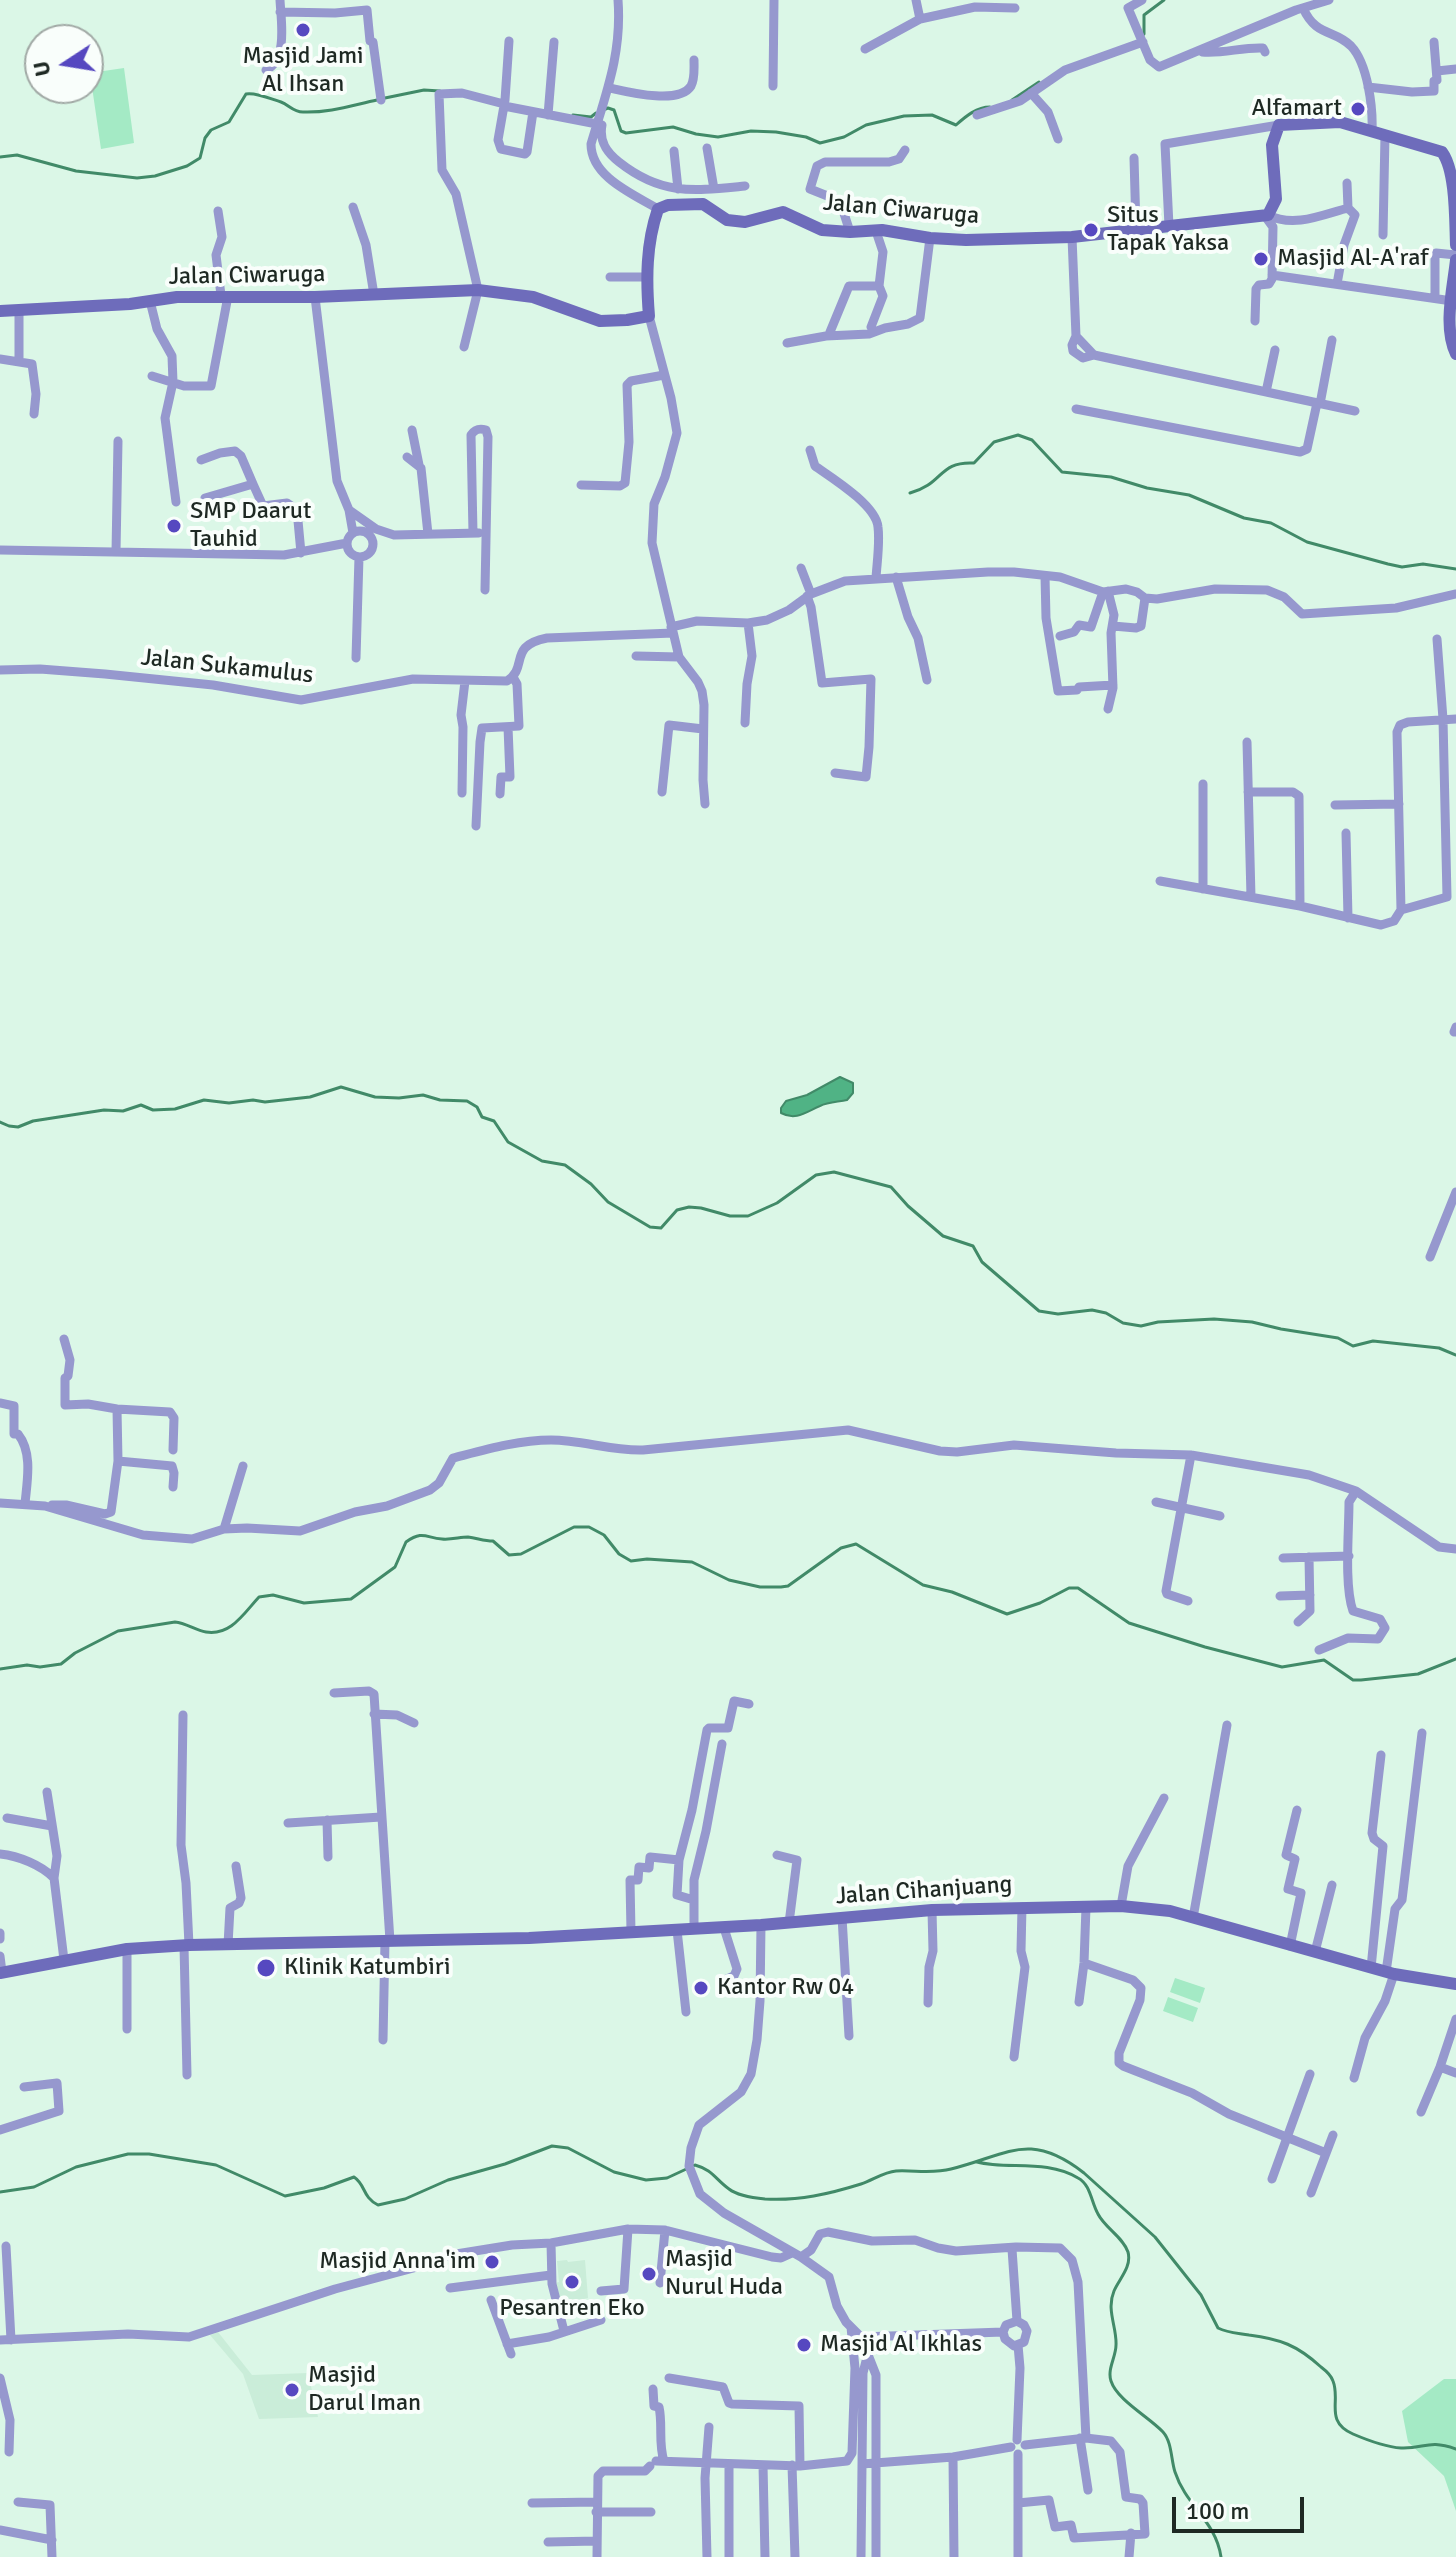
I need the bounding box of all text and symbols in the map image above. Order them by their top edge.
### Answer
marker: Masjid Jami Al Ihsan [294,21,312,39]
north arrow [24,24,104,104]
place label: Masjid Jami Al Ihsan [242,43,364,99]
text: U [27,59,57,79]
place label: Alfamart [1251,95,1342,123]
marker: Alfamart [1349,100,1367,118]
street label: Jalan Ciwaruga [822,189,980,231]
place label: Situs Tapak Yaksa [1107,202,1229,258]
marker: Situs Tapak Yaksa [1082,221,1100,239]
place label: Masjid Al-A'raf [1277,245,1428,273]
marker: Masjid Al-A'raf [1252,250,1270,268]
street label: Jalan Ciwaruga [168,260,326,292]
place label: SMP Daarut Tauhid [190,498,311,554]
marker: SMP Daarut Tauhid [165,517,183,535]
street label: Jalan Sukamulus [139,644,315,690]
street label: Jalan Cihanjuang [835,1870,1013,1912]
place label: Klinik Katumbiri [284,1954,450,1982]
marker: Klinik Katumbiri [255,1957,277,1979]
place label: Kantor Rw 04 [717,1974,854,2002]
marker: Kantor Rw 04 [692,1979,710,1997]
place label: Masjid Nurul Huda [665,2246,783,2302]
place label: Masjid Anna'im [319,2248,476,2276]
marker: Masjid Anna'im [483,2253,501,2271]
marker: Masjid Nurul Huda [640,2265,658,2283]
marker: Pesantren Eko [563,2273,581,2291]
place label: Pesantren Eko [499,2295,645,2323]
place label: Masjid Al Ikhlas [820,2331,982,2359]
marker: Masjid Al Ikhlas [795,2336,813,2354]
place label: Masjid Darul Iman [308,2362,421,2418]
marker: Masjid Darul Iman [283,2381,301,2399]
scale bar [1176,2481,1308,2531]
text: 100 m [1186,2496,1249,2526]

